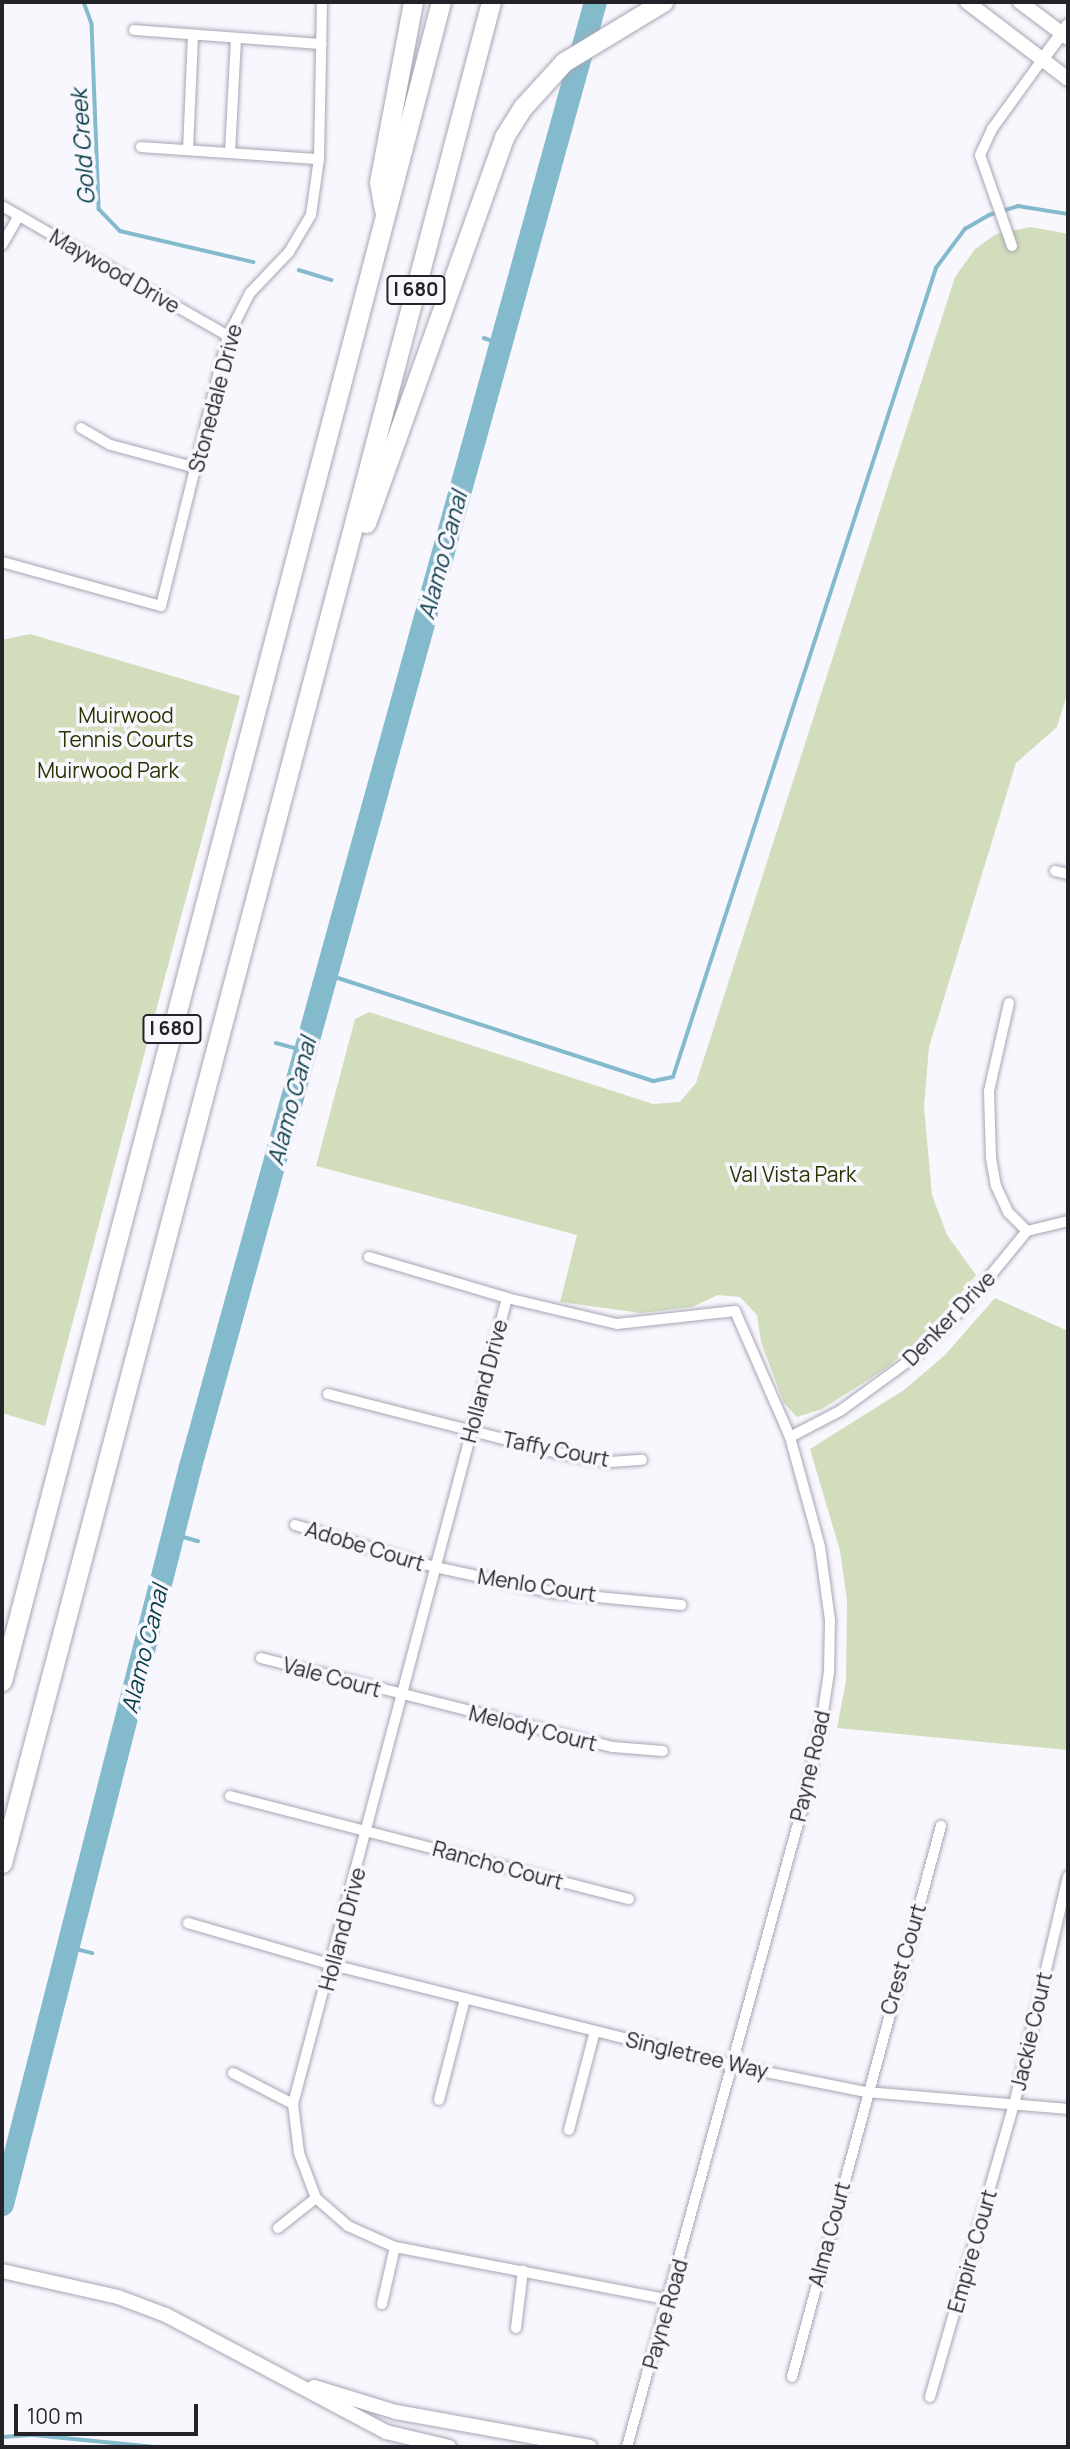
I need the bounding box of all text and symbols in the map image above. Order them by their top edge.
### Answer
water label: Gold Creek [64,88,100,206]
street label: Maywood Drive [45,224,185,318]
road number: I 680 [386,274,446,306]
street label: Stonedale Drive [183,321,247,475]
water label: Alamo Canal [412,488,472,622]
park label: Muirwood Tennis Courts [59,702,193,752]
park label: Muirwood Park [37,757,179,783]
road number: I 680 [142,1014,202,1044]
water label: Alamo Canal [261,1034,321,1168]
park label: Val Vista Park [730,1161,856,1187]
street label: Denker Drive [898,1265,1000,1371]
street label: Holland Drive [455,1317,513,1445]
street label: Taffy Court [501,1426,611,1472]
street label: Adobe Court [303,1516,427,1576]
street label: Menlo Court [476,1563,598,1607]
water label: Alamo Canal [115,1582,173,1716]
street label: Vale Court [280,1652,384,1702]
street label: Melody Court [466,1700,600,1756]
street label: Payne Road [785,1708,835,1824]
street label: Rancho Court [430,1835,566,1895]
street label: Holland Drive [313,1865,371,1993]
street label: Crest Court [875,1901,931,2017]
street label: Jackie Court [1005,1969,1057,2093]
street label: Singletree Way [623,2026,771,2084]
street label: Alma Court [803,2179,855,2289]
street label: Empire Court [942,2187,1002,2315]
street label: Payne Road [637,2256,693,2372]
scale bar [18,2390,201,2434]
text: 100 m [27,2402,83,2430]

